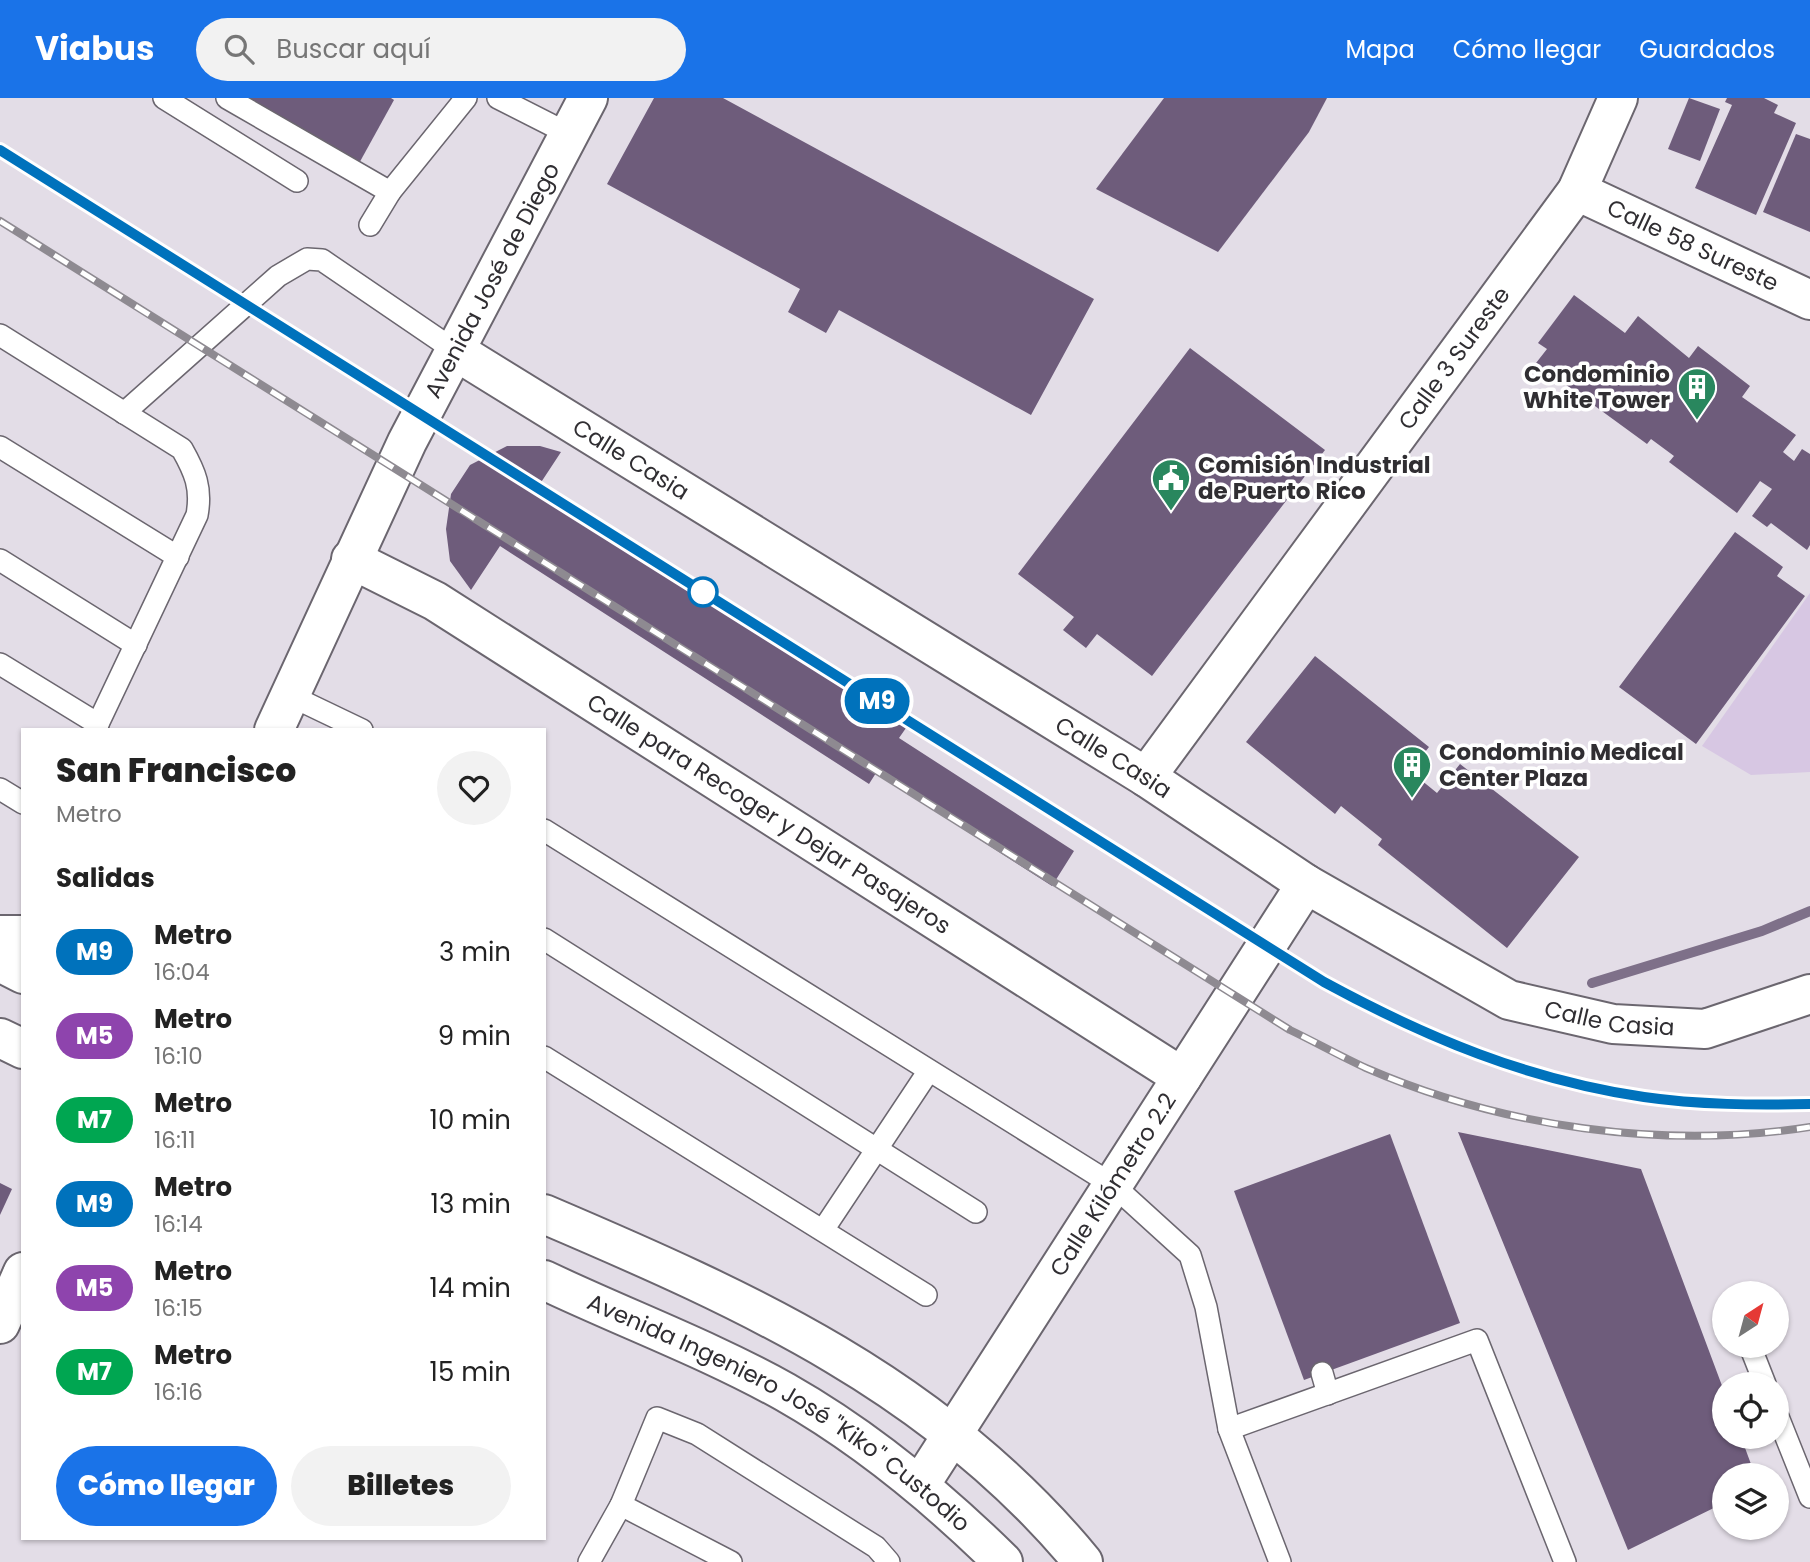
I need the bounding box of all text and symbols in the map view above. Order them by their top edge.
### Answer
search box [196,18,686,81]
text: Viabus [35,25,154,72]
icon: search [220,30,258,68]
text: Buscar aquí [276,31,431,67]
text: Mapa [1345,33,1415,66]
text: Cómo llegar [1453,33,1601,66]
text: Guardados [1639,33,1775,66]
street label: Avenida José de Diego [417,157,567,404]
street label: Calle 58 Sureste [1602,191,1784,299]
street label: Calle 3 Sureste [1391,280,1518,436]
place label: Condominio White Tower [1523,358,1670,416]
building icon: Condominio White Tower [1676,366,1718,421]
street label: Calle Casia [567,411,695,507]
place label: Comisión Industrial de Puerto Rico [1198,449,1431,507]
public building icon: Comisión Industrial de Puerto Rico [1150,457,1192,512]
unlabelled marker [688,577,718,607]
line badge: M9 [846,678,908,724]
text: M9 [859,684,895,717]
street label: Calle para Recoger y Dejar Pasajeros [581,686,957,942]
street label: Calle Casia [1049,709,1178,806]
place label: Condominio Medical Center Plaza [1439,736,1684,794]
building icon: Condominio Medical Center Plaza [1391,744,1433,799]
text: San Francisco [56,747,296,794]
button: heart [437,751,511,825]
text: Metro [56,798,122,830]
text: Salidas [56,860,155,896]
text: Metro [154,917,232,953]
text: 3 min [439,934,511,970]
text: M9 [76,935,113,968]
text: 16:04 [154,956,210,988]
street label: Calle Casia [1541,993,1675,1043]
text: Metro [154,1001,232,1037]
text: 9 min [438,1018,511,1054]
text: M5 [76,1019,113,1052]
text: 16:10 [154,1040,203,1072]
text: Metro [154,1085,232,1121]
street label: Calle Kilómetro 2.2 [1042,1087,1184,1282]
text: 10 min [430,1102,511,1138]
text: M7 [77,1103,112,1136]
text: 16:11 [154,1124,196,1156]
text: Metro [154,1169,232,1205]
text: 13 min [431,1186,511,1222]
text: M9 [76,1187,113,1220]
text: 16:14 [154,1208,203,1240]
text: Metro [154,1253,232,1289]
text: 14 min [430,1270,511,1306]
text: M5 [76,1271,113,1304]
north arrow [1712,1281,1788,1358]
map controls [1712,1281,1789,1540]
street label: Avenida Ingeniero José "Kiko" Custodio [582,1286,977,1539]
text: 16:15 [154,1292,203,1324]
text: Metro [154,1337,232,1373]
text: 15 min [430,1354,511,1390]
text: M7 [77,1355,112,1388]
button: locate [1712,1372,1789,1449]
text: 16:16 [154,1376,203,1408]
button: Cómo llegar [56,1446,277,1526]
button: Billetes [291,1446,511,1526]
button: layers [1712,1463,1789,1540]

